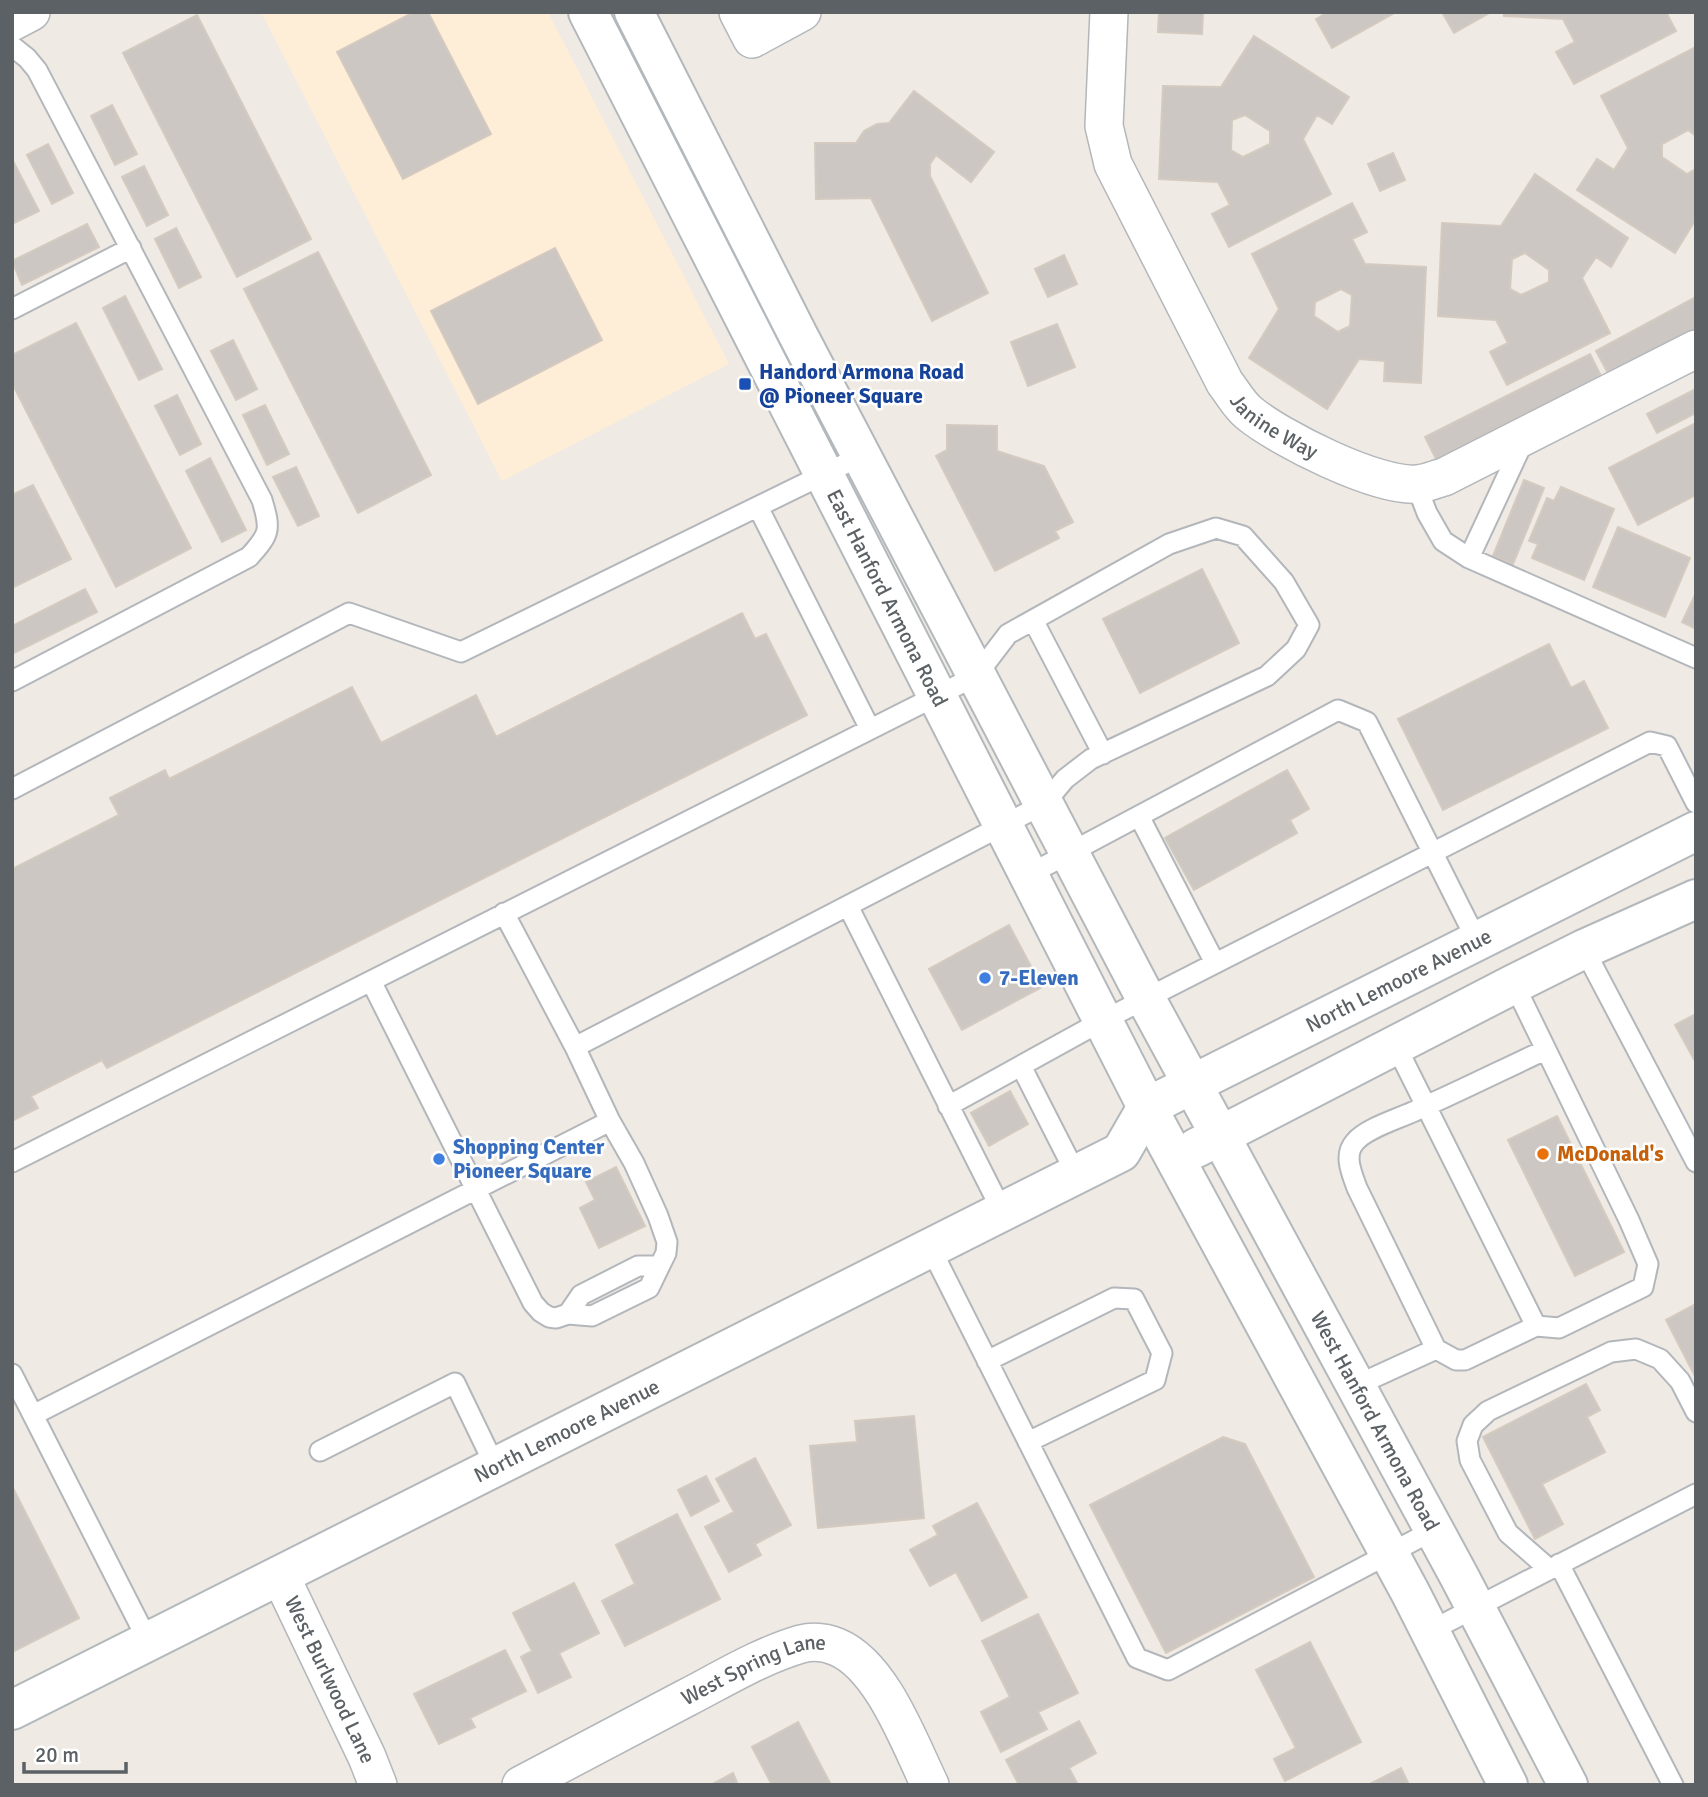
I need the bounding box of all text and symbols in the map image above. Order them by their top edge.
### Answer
place label: Handord Armona Road @ Pioneer Square [759,359,964,409]
marker: Handord Armona Road @ Pioneer Square [737,376,753,392]
street label: Janine Way [1224,389,1322,465]
street label: East Hanford Armona Road [821,485,954,711]
street label: North Lemoore Avenue [1301,923,1496,1038]
place label: 7-Eleven [999,965,1079,991]
marker: 7-Eleven [977,970,993,986]
place label: Shopping Center Pioneer Square [453,1134,605,1184]
place label: McDonald's [1557,1141,1664,1167]
marker: McDonald's [1535,1146,1551,1162]
marker: Shopping Center Pioneer Square [431,1151,447,1167]
street label: West Hanford Armona Road [1305,1307,1445,1535]
street label: North Lemoore Avenue [470,1373,664,1488]
street label: West Burlwood Lane [279,1592,381,1767]
street label: West Spring Lane [677,1629,827,1711]
scale bar [24,1730,126,1774]
text: 20 m [35,1742,79,1768]

